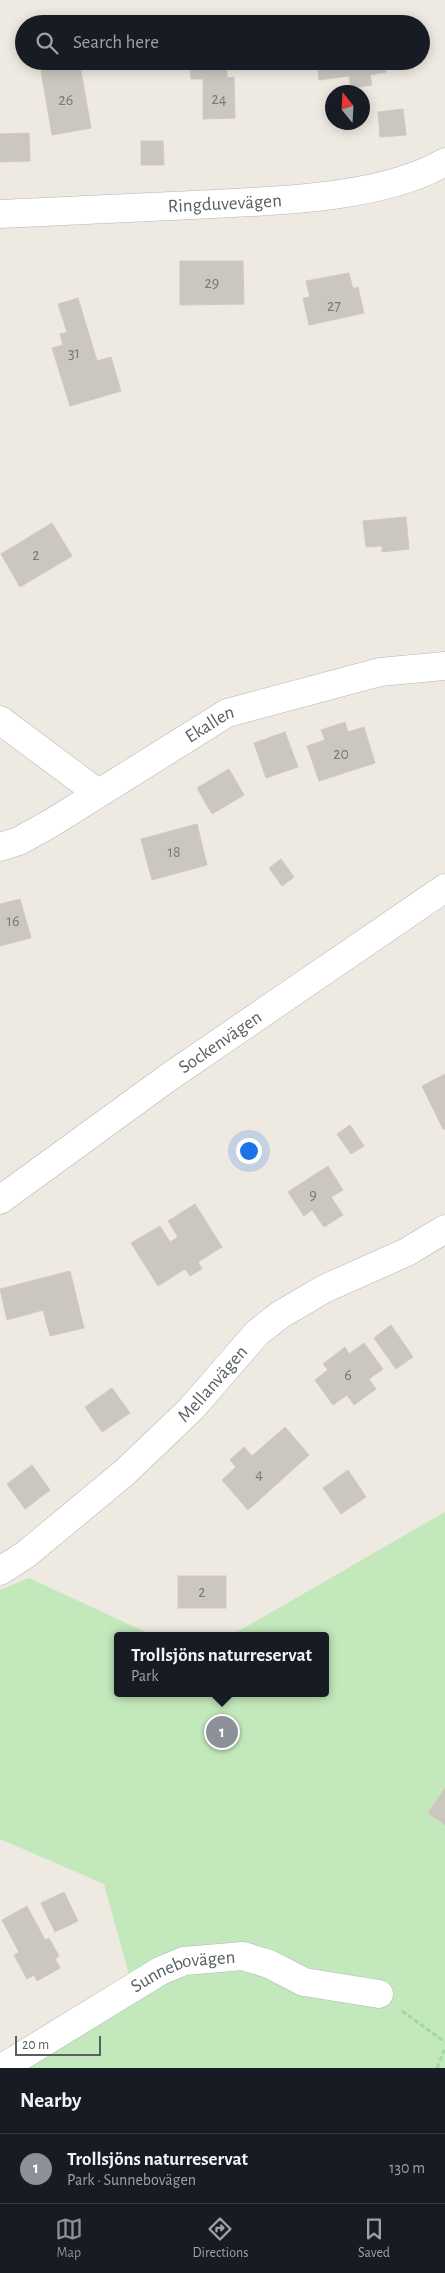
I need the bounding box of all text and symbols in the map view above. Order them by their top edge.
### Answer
search box [15,15,430,70]
icon: search [33,29,61,57]
text: Search here [73,33,159,52]
north arrow [325,85,370,130]
house number: 24 [212,91,227,107]
house number: 26 [59,92,73,108]
street label: Ringduvevägen [167,191,282,216]
house number: 29 [205,275,219,291]
house number: 27 [327,298,341,314]
house number: 31 [68,345,80,361]
house number: 2 [32,547,40,563]
street label: Ekallen [182,702,236,746]
house number: 20 [333,746,349,762]
house number: 18 [167,844,181,860]
house number: 16 [6,913,20,929]
street label: Sockenvägen [175,1007,265,1077]
your location [236,1138,262,1164]
house number: 9 [309,1187,317,1203]
street label: Mellanvägen [174,1342,251,1426]
house number: 6 [344,1367,352,1383]
house number: 4 [255,1466,263,1482]
house number: 2 [198,1584,206,1600]
popup [114,1632,329,1697]
text: Trollsjöns naturreservat [131,1646,312,1665]
text: Park [131,1668,159,1684]
pin: 1 [206,1713,238,1751]
street label: Sunnebovägen [127,1947,236,1996]
scale bar [15,2033,101,2056]
text: 20 m [22,2038,49,2052]
text: Nearby [20,2090,81,2111]
text: Trollsjöns naturreservat [67,2150,248,2169]
text: 1 [33,2160,39,2176]
text: 130 m [389,2160,425,2176]
text: Park · Sunnebovägen [67,2172,196,2188]
tab: Map [55,2215,83,2262]
tab: Directions [193,2215,248,2262]
tab: Saved [358,2215,390,2262]

